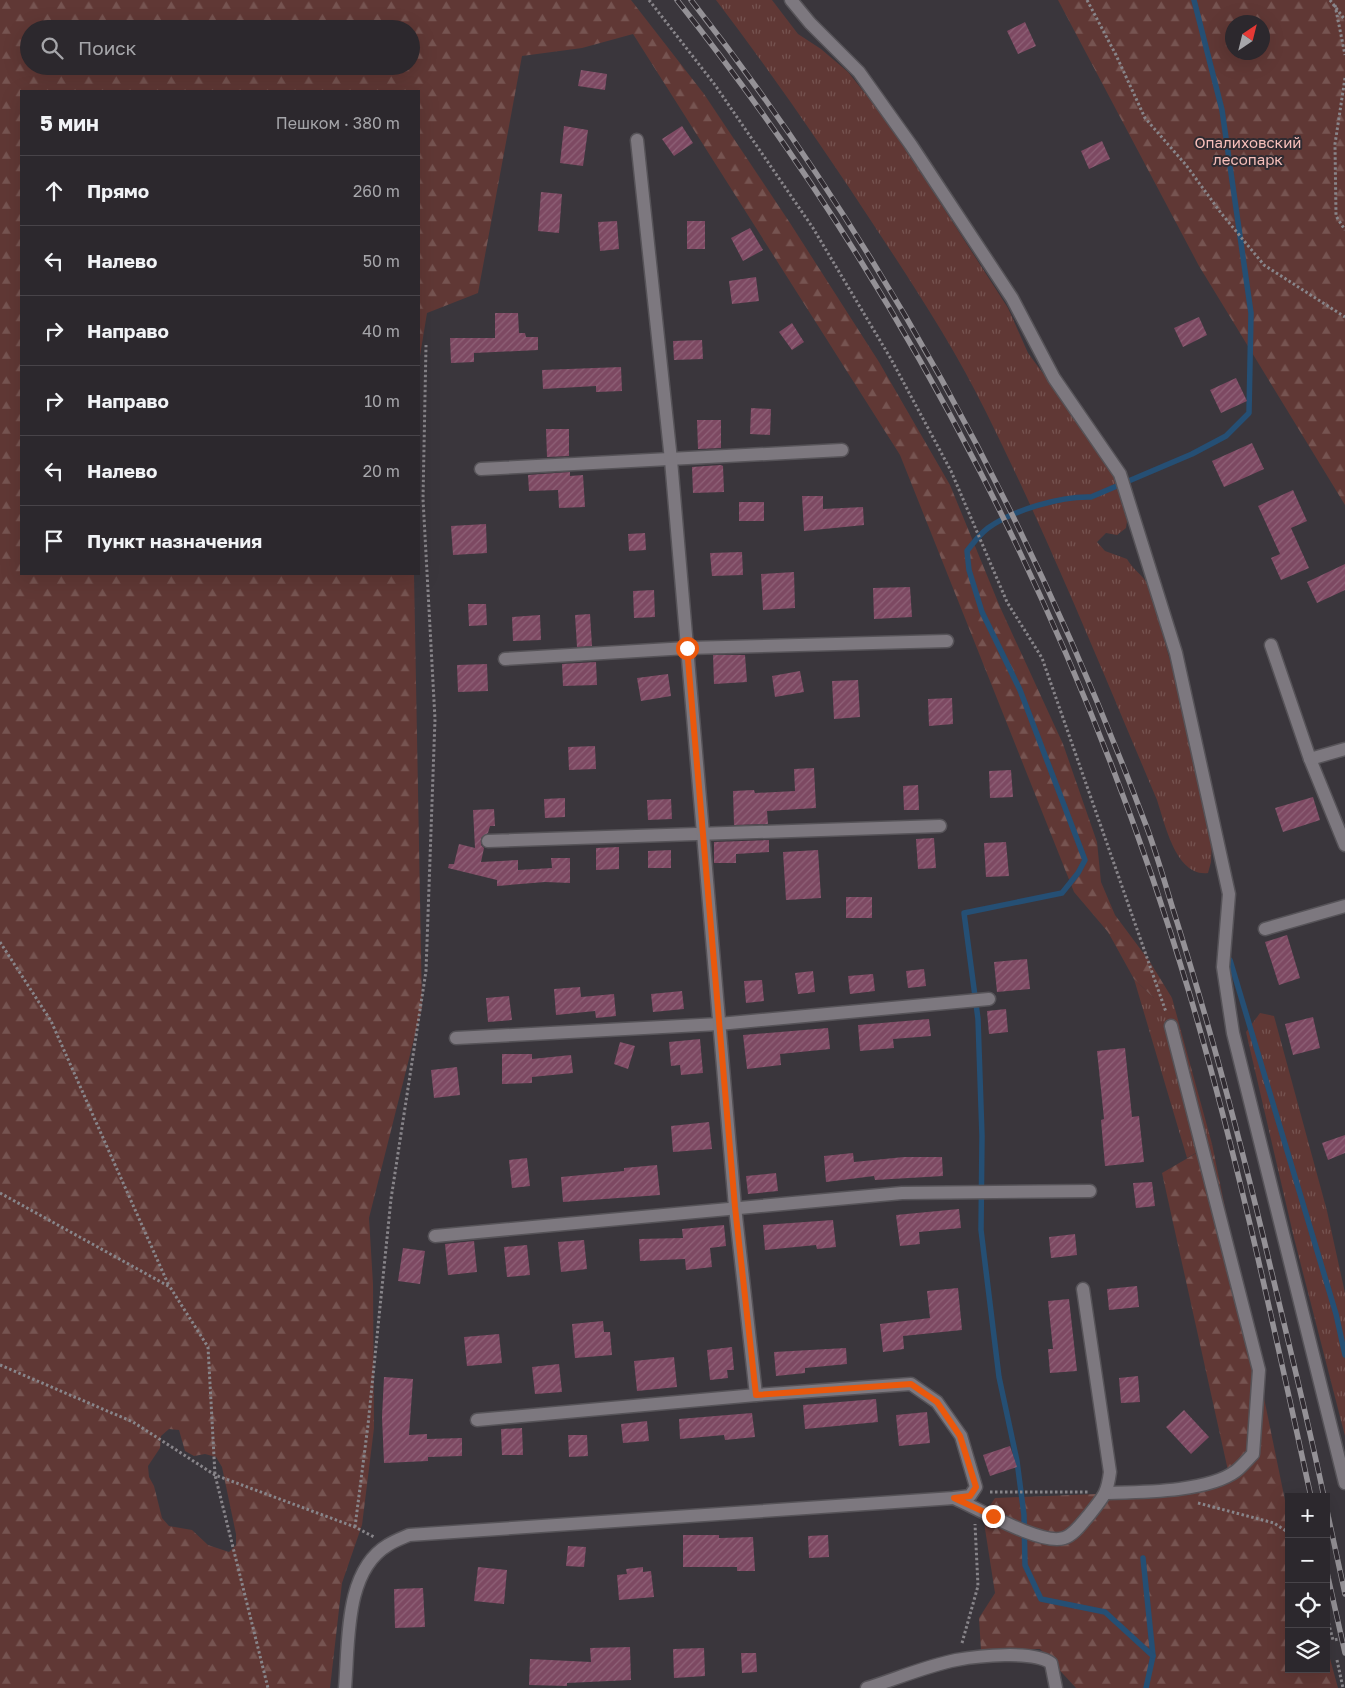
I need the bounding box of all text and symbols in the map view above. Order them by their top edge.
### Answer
north arrow [1225,15,1270,60]
search box [20,20,420,75]
icon: search [38,34,66,62]
text: Поиск [78,36,137,59]
text: 5 мин [40,110,99,136]
text: Пешком · 380 m [276,113,400,133]
park label: Опалиховский лесопарк [1194,133,1302,168]
icon: ahead [40,177,68,205]
text: Прямо [87,179,149,202]
text: 260 m [353,181,400,201]
icon: left [40,247,68,275]
text: Налево [87,249,157,272]
text: 50 m [363,251,400,271]
icon: right [40,317,68,345]
text: Направо [87,319,169,342]
text: 40 m [362,321,400,341]
icon: right [40,387,68,415]
text: Направо [87,389,169,412]
text: 10 m [364,391,400,411]
icon: left [40,457,68,485]
text: Налево [87,459,157,482]
text: 20 m [363,461,400,481]
icon: arrive [40,527,68,555]
text: Пункт назначения [87,529,262,552]
route start [676,637,699,660]
map controls [1285,1493,1330,1673]
button: + [1285,1493,1330,1538]
route end [982,1505,1005,1528]
button: − [1285,1538,1330,1583]
button: locate [1285,1583,1330,1628]
button: layers [1285,1628,1330,1673]

